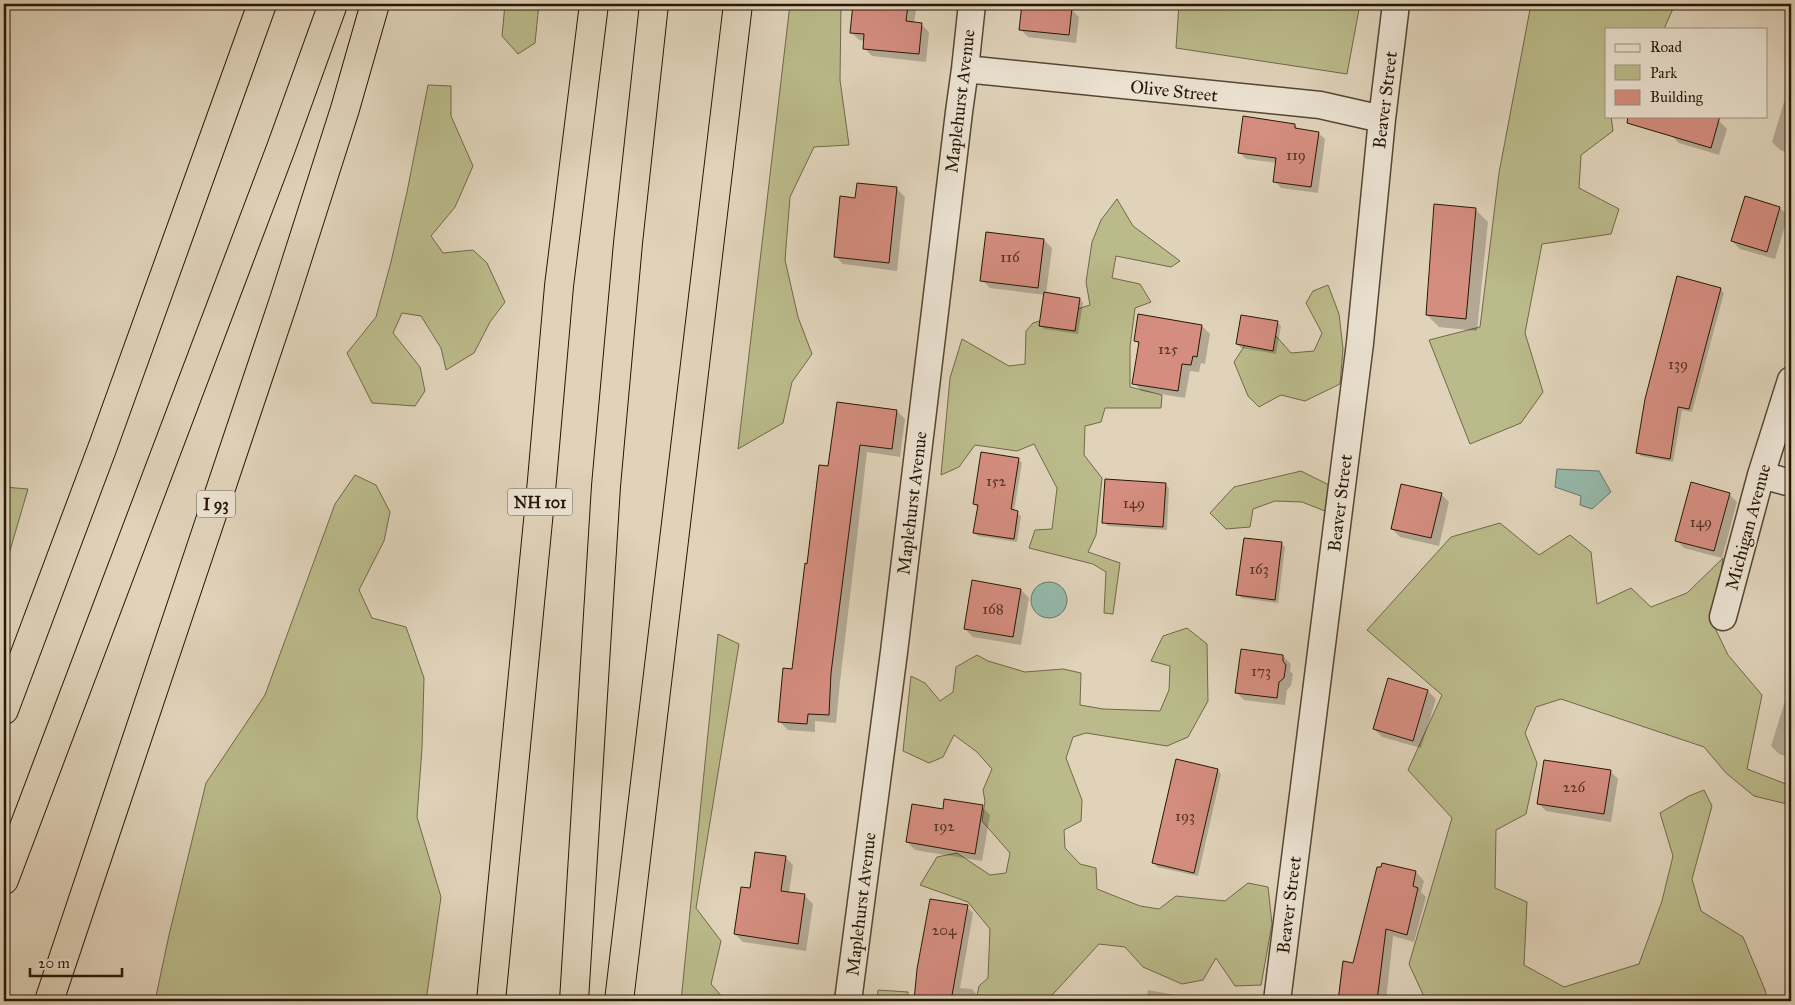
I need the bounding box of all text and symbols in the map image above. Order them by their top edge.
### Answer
street label: Maplehurst Avenue [940,28,980,174]
legend [1605,28,1768,118]
text: Road [1650,38,1682,56]
street label: Beaver Street [1368,49,1402,150]
text: Park [1650,64,1677,82]
street label: Olive Street [1129,75,1219,107]
text: Building [1650,88,1704,106]
house number: 119 [1286,146,1306,164]
house number: 116 [1000,248,1021,266]
house number: 125 [1158,340,1178,358]
house number: 139 [1668,355,1688,373]
street label: Maplehurst Avenue [892,430,932,576]
street label: Beaver Street [1323,452,1357,553]
street label: Michigan Avenue [1721,462,1776,593]
house number: 152 [986,472,1007,490]
road number: NH 101 [508,488,572,516]
road number: I 93 [197,490,235,518]
house number: 149 [1123,494,1145,512]
house number: 149 [1690,513,1712,531]
house number: 163 [1249,560,1269,578]
house number: 168 [982,600,1004,618]
house number: 173 [1251,662,1271,680]
house number: 226 [1563,778,1587,796]
house number: 193 [1175,807,1195,825]
house number: 192 [933,817,955,835]
street label: Maplehurst Avenue [841,831,881,977]
street label: Beaver Street [1272,854,1306,955]
house number: 204 [932,921,957,939]
scale bar [30,945,122,977]
text: 20 m [38,954,70,972]

